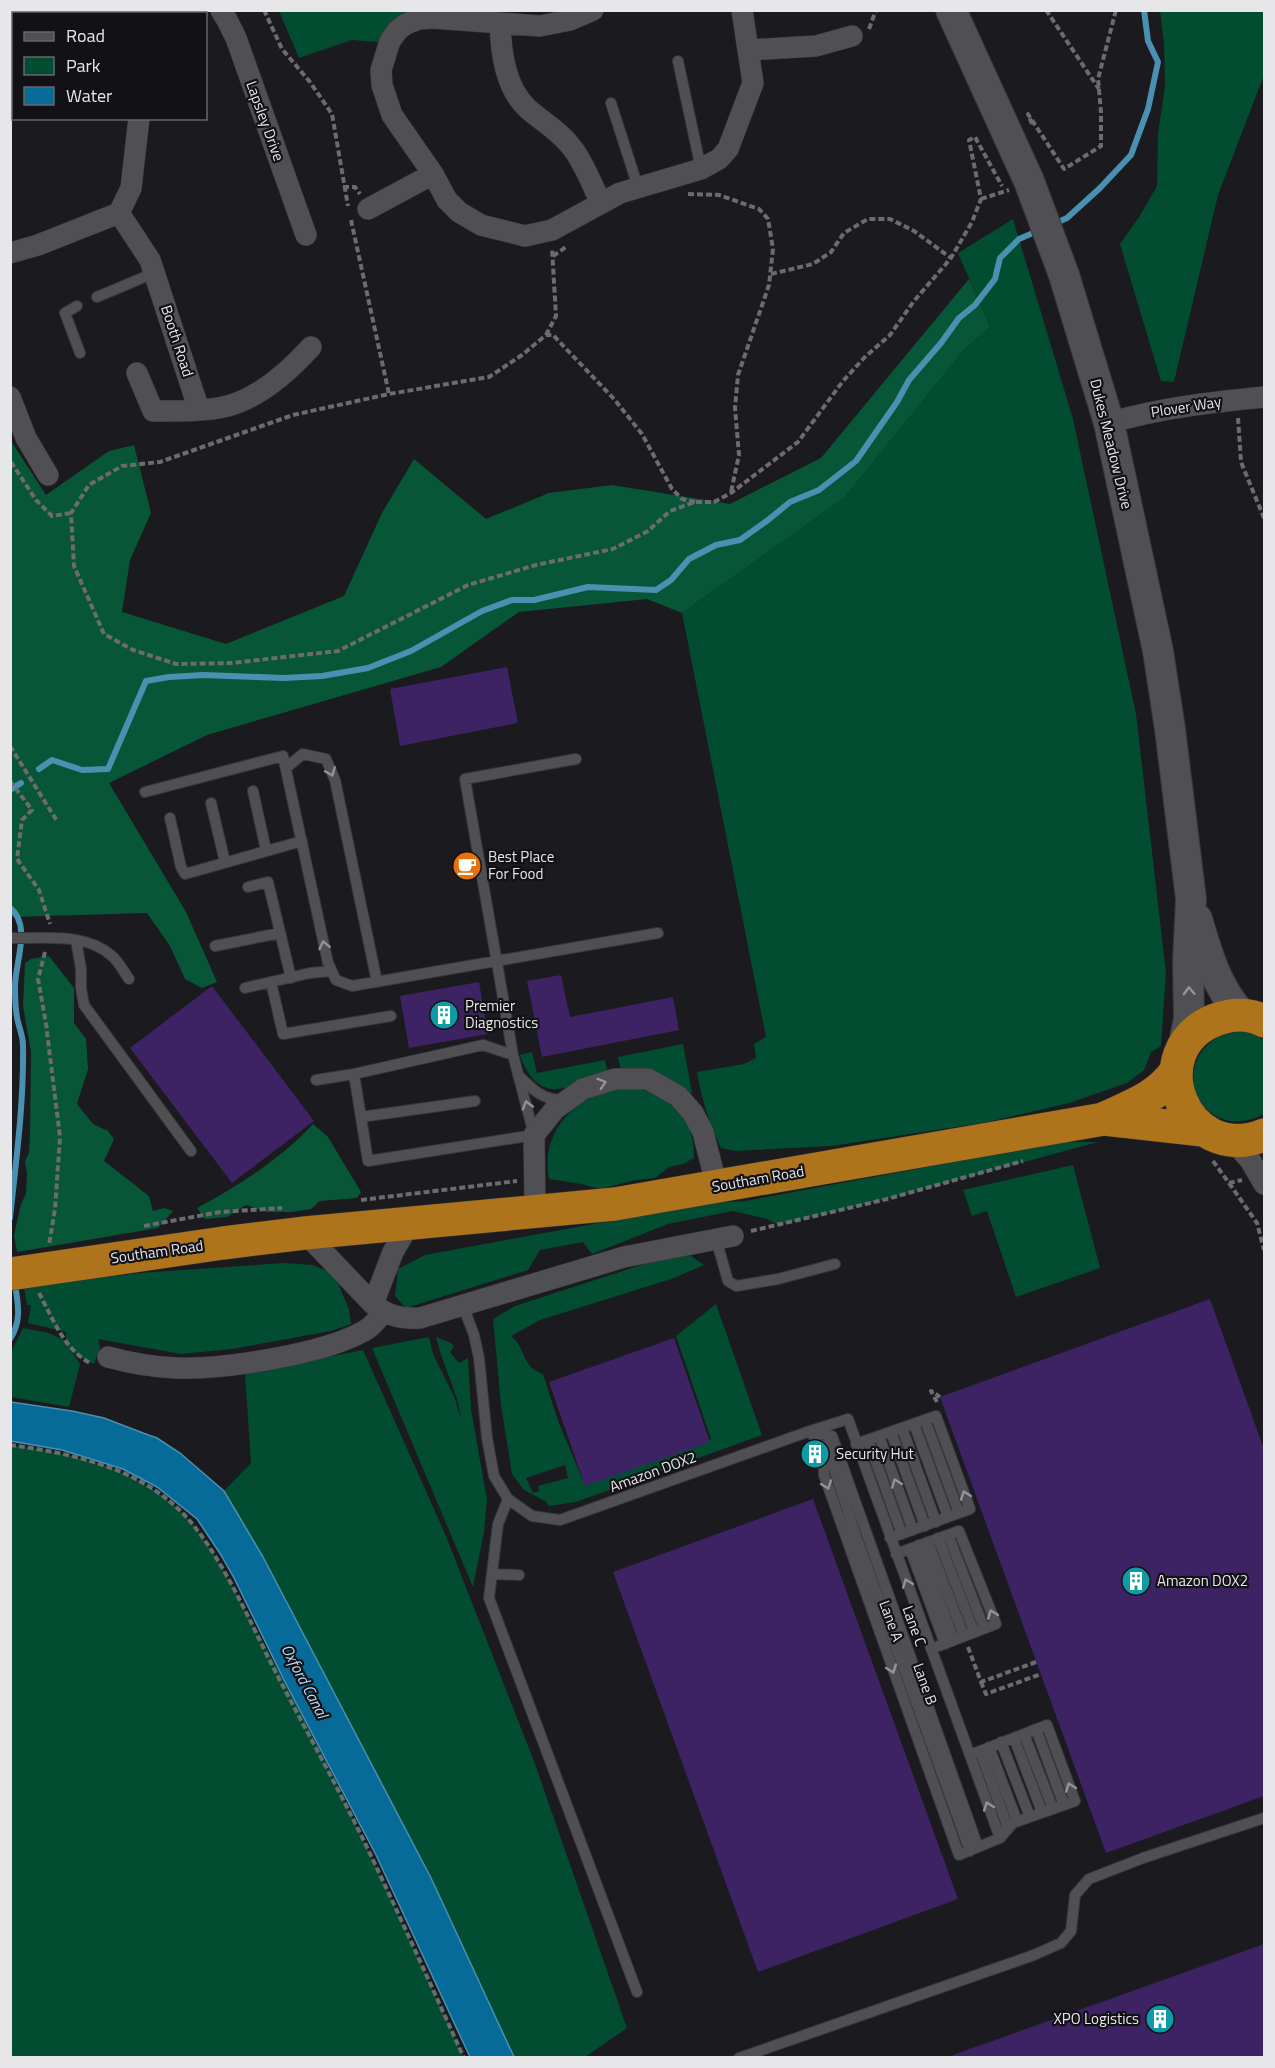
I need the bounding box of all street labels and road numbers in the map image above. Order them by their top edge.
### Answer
street label: Lapsley Drive [240,78,291,164]
street label: Booth Road [155,302,200,380]
street label: Dukes Meadow Drive [1084,376,1139,511]
street label: Plover Way [1149,390,1223,423]
street label: Southam Road [710,1159,806,1198]
street label: Southam Road [109,1234,205,1269]
street label: Amazon DOX2 [606,1445,700,1498]
street label: Lane A [873,1597,910,1645]
street label: Lane C [897,1602,932,1649]
street label: Lane B [907,1660,944,1708]

